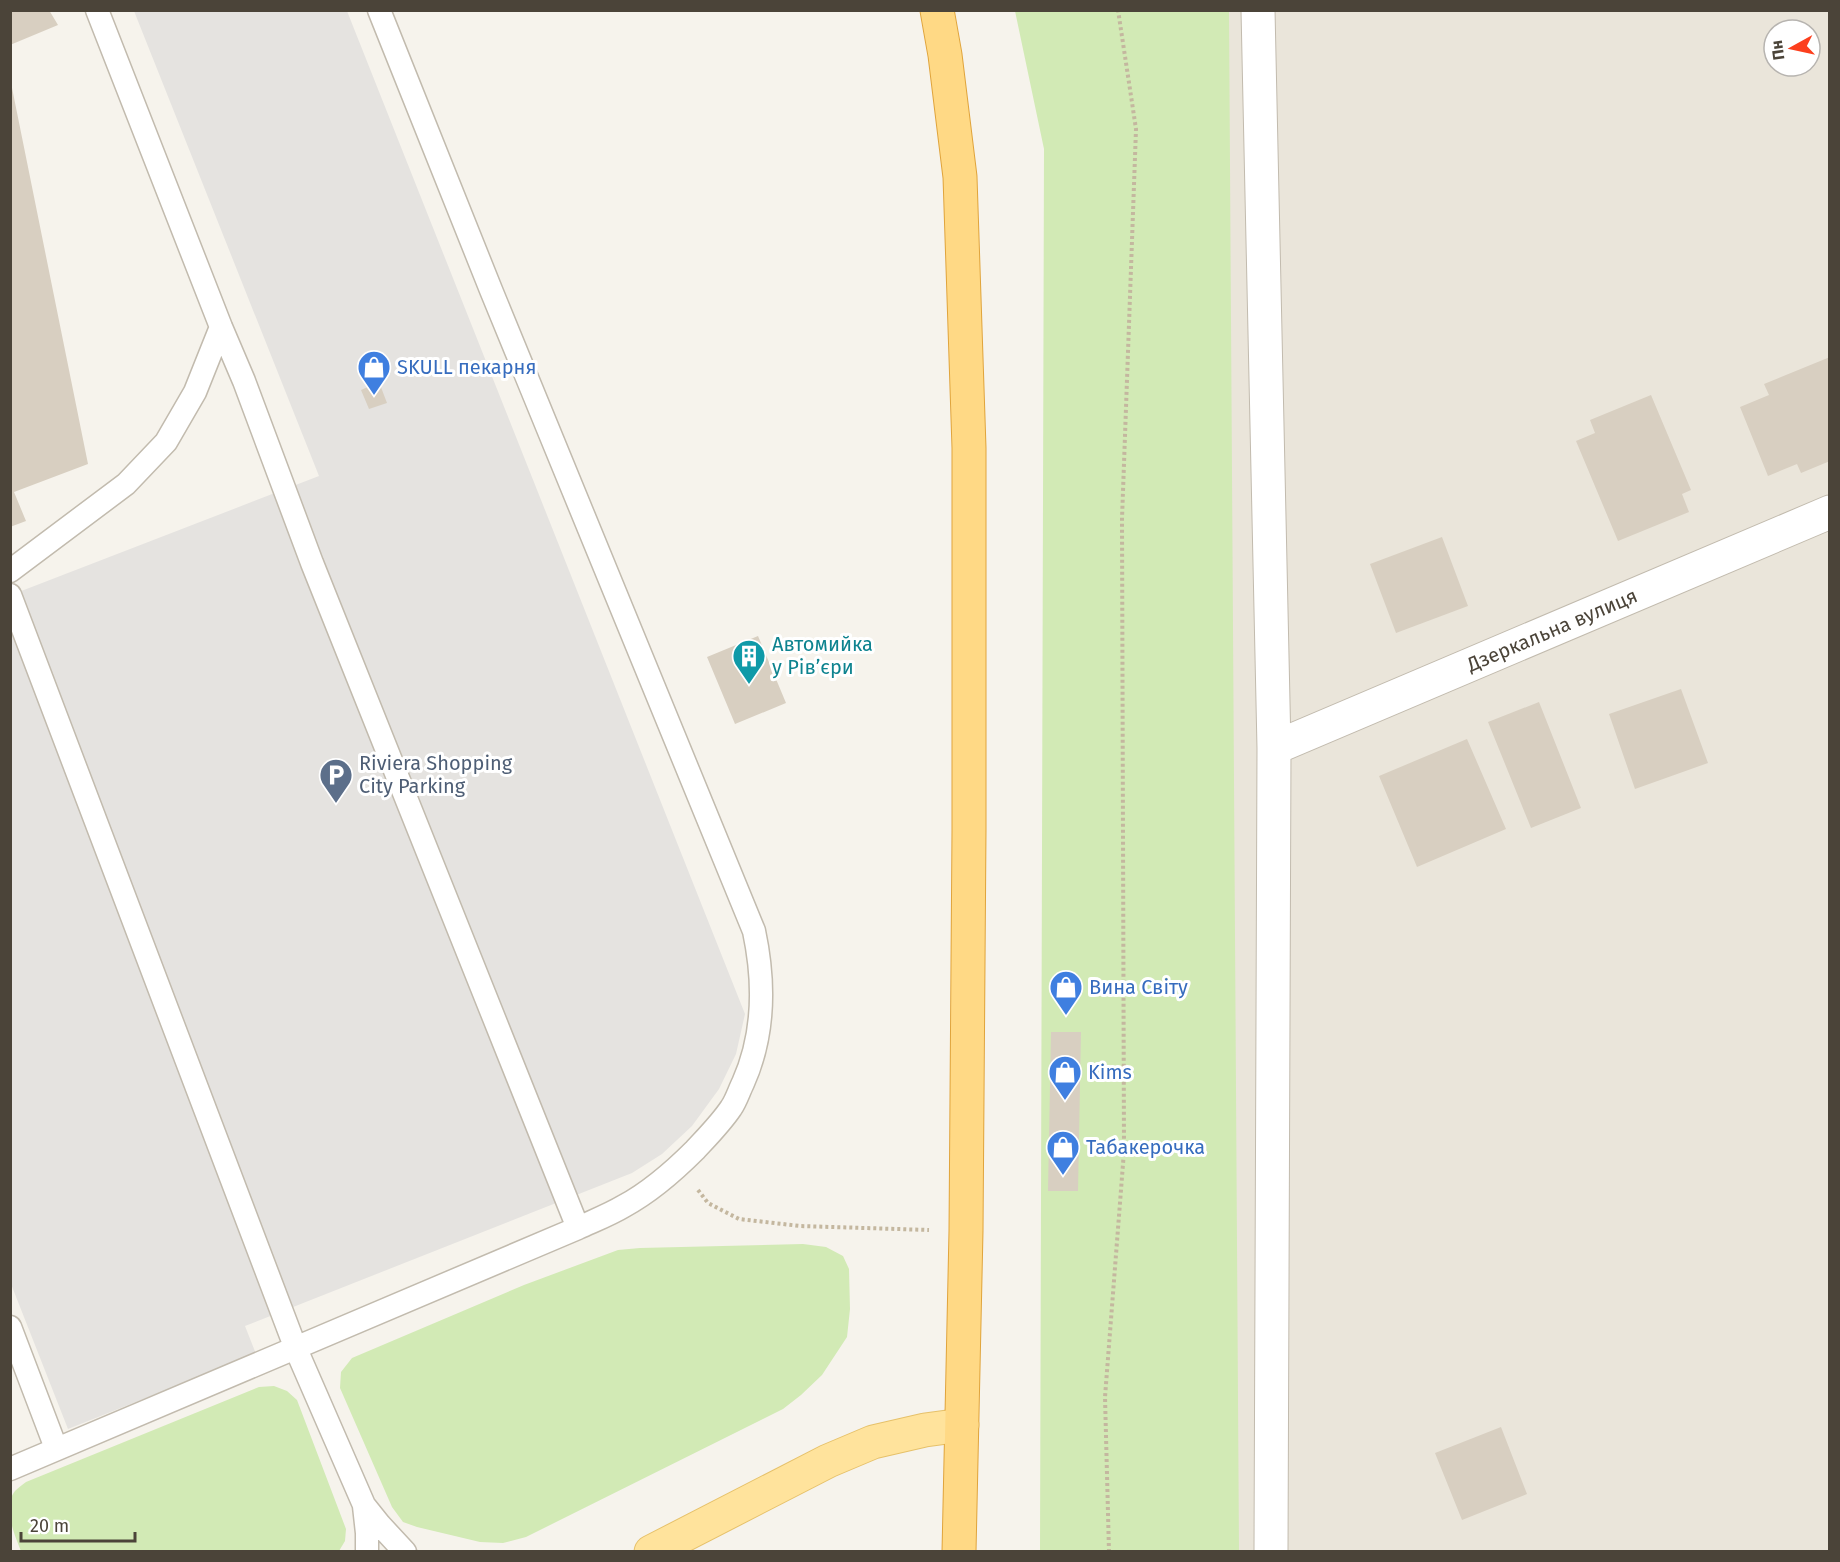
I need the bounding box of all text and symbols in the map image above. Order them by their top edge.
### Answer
north arrow [1762,18,1822,78]
text: Пн [1767,39,1788,61]
shop icon: SKULL пекарня [356,349,392,396]
place label: SKULL пекарня [397,355,536,379]
street label: Дзеркальна вулиця [1462,583,1641,677]
place label: Автомийка у Рівʼєри [772,632,873,679]
building icon: Автомийка у Рівʼєри [731,638,767,685]
place label: Riviera Shopping City Parking [359,751,513,798]
parking icon: Riviera Shopping City Parking [318,757,354,804]
shop icon: Вина Світу [1048,969,1084,1016]
place label: Вина Світу [1089,975,1188,999]
shop icon: Kims [1047,1054,1083,1101]
place label: Kims [1088,1060,1132,1084]
shop icon: Табакерочка [1045,1129,1081,1176]
place label: Табакерочка [1086,1135,1205,1159]
scale bar [21,1505,135,1543]
text: 20 m [30,1515,69,1537]

